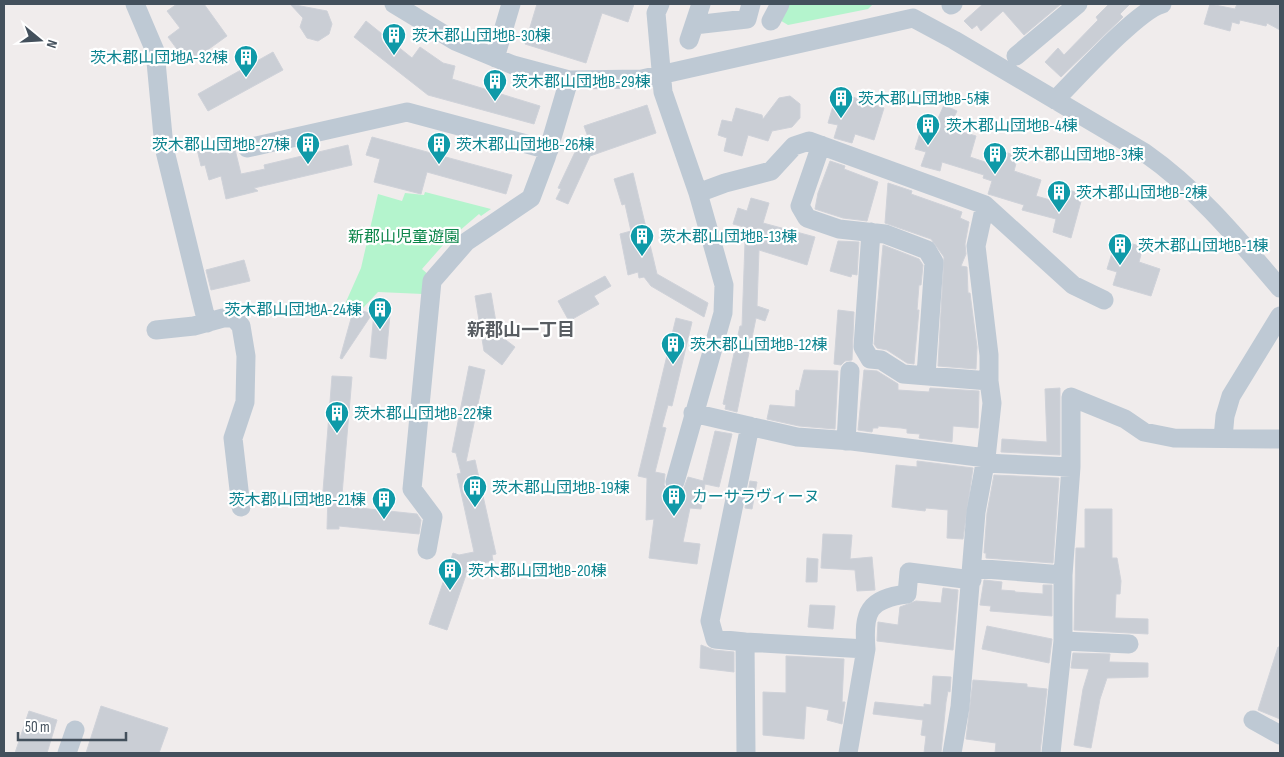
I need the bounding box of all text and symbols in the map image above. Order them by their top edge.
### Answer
north arrow [15,15,65,65]
building icon: 茨木郡山団地B-30棟 [381,22,407,56]
place label: 茨木郡山団地B-30棟 [412,27,551,46]
text: N [43,38,61,50]
building icon: 茨木郡山団地A-32棟 [233,44,259,78]
place label: 茨木郡山団地A-32棟 [90,49,228,68]
building icon: 茨木郡山団地B-29棟 [482,68,508,102]
place label: 茨木郡山団地B-29棟 [512,73,651,92]
building icon: 茨木郡山団地B-5棟 [828,85,854,119]
place label: 茨木郡山団地B-5棟 [858,90,989,109]
building icon: 茨木郡山団地B-4棟 [915,112,941,146]
place label: 茨木郡山団地B-4棟 [946,117,1078,136]
building icon: 茨木郡山団地B-27棟 [295,131,321,165]
building icon: 茨木郡山団地B-26棟 [426,131,452,165]
place label: 茨木郡山団地B-27棟 [152,136,290,155]
place label: 茨木郡山団地B-26棟 [456,136,595,155]
building icon: 茨木郡山団地B-3棟 [982,141,1008,175]
place label: 茨木郡山団地B-3棟 [1012,146,1144,165]
building icon: 茨木郡山団地B-2棟 [1046,179,1072,213]
place label: 茨木郡山団地B-2棟 [1076,184,1208,203]
building icon: 茨木郡山団地B-13棟 [629,223,655,257]
park label: 新郡山児童遊園 [348,228,460,247]
place label: 茨木郡山団地B-13棟 [660,228,797,247]
building icon: 茨木郡山団地B-1棟 [1107,232,1133,266]
place label: 茨木郡山団地B-1棟 [1138,237,1269,256]
building icon: 茨木郡山団地A-24棟 [367,296,393,330]
place label: 茨木郡山団地A-24棟 [224,301,362,320]
district label: 新郡山一丁目 [467,320,575,341]
building icon: 茨木郡山団地B-12棟 [660,331,686,365]
place label: 茨木郡山団地B-12棟 [690,336,827,355]
building icon: 茨木郡山団地B-22棟 [324,400,350,434]
place label: 茨木郡山団地B-22棟 [354,405,492,424]
building icon: 茨木郡山団地B-19棟 [462,474,488,508]
place label: 茨木郡山団地B-19棟 [492,479,630,498]
building icon: カーサラヴィーヌ [661,483,687,517]
building icon: 茨木郡山団地B-21棟 [371,486,397,520]
place label: カーサラヴィーヌ [692,488,820,507]
place label: 茨木郡山団地B-21棟 [229,491,366,510]
building icon: 茨木郡山団地B-20棟 [437,557,463,591]
place label: 茨木郡山団地B-20棟 [468,562,607,581]
scale bar [18,710,125,742]
text: 50 m [25,718,50,737]

